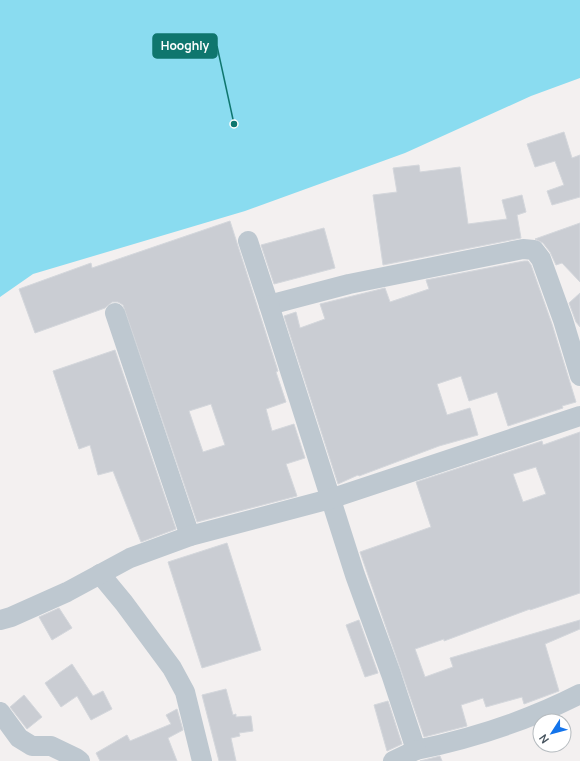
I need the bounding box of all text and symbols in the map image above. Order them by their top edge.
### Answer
callout: Hooghly [153,34,217,58]
text: Hooghly [161,37,210,54]
north arrow [532,713,572,753]
text: N [535,731,552,747]

